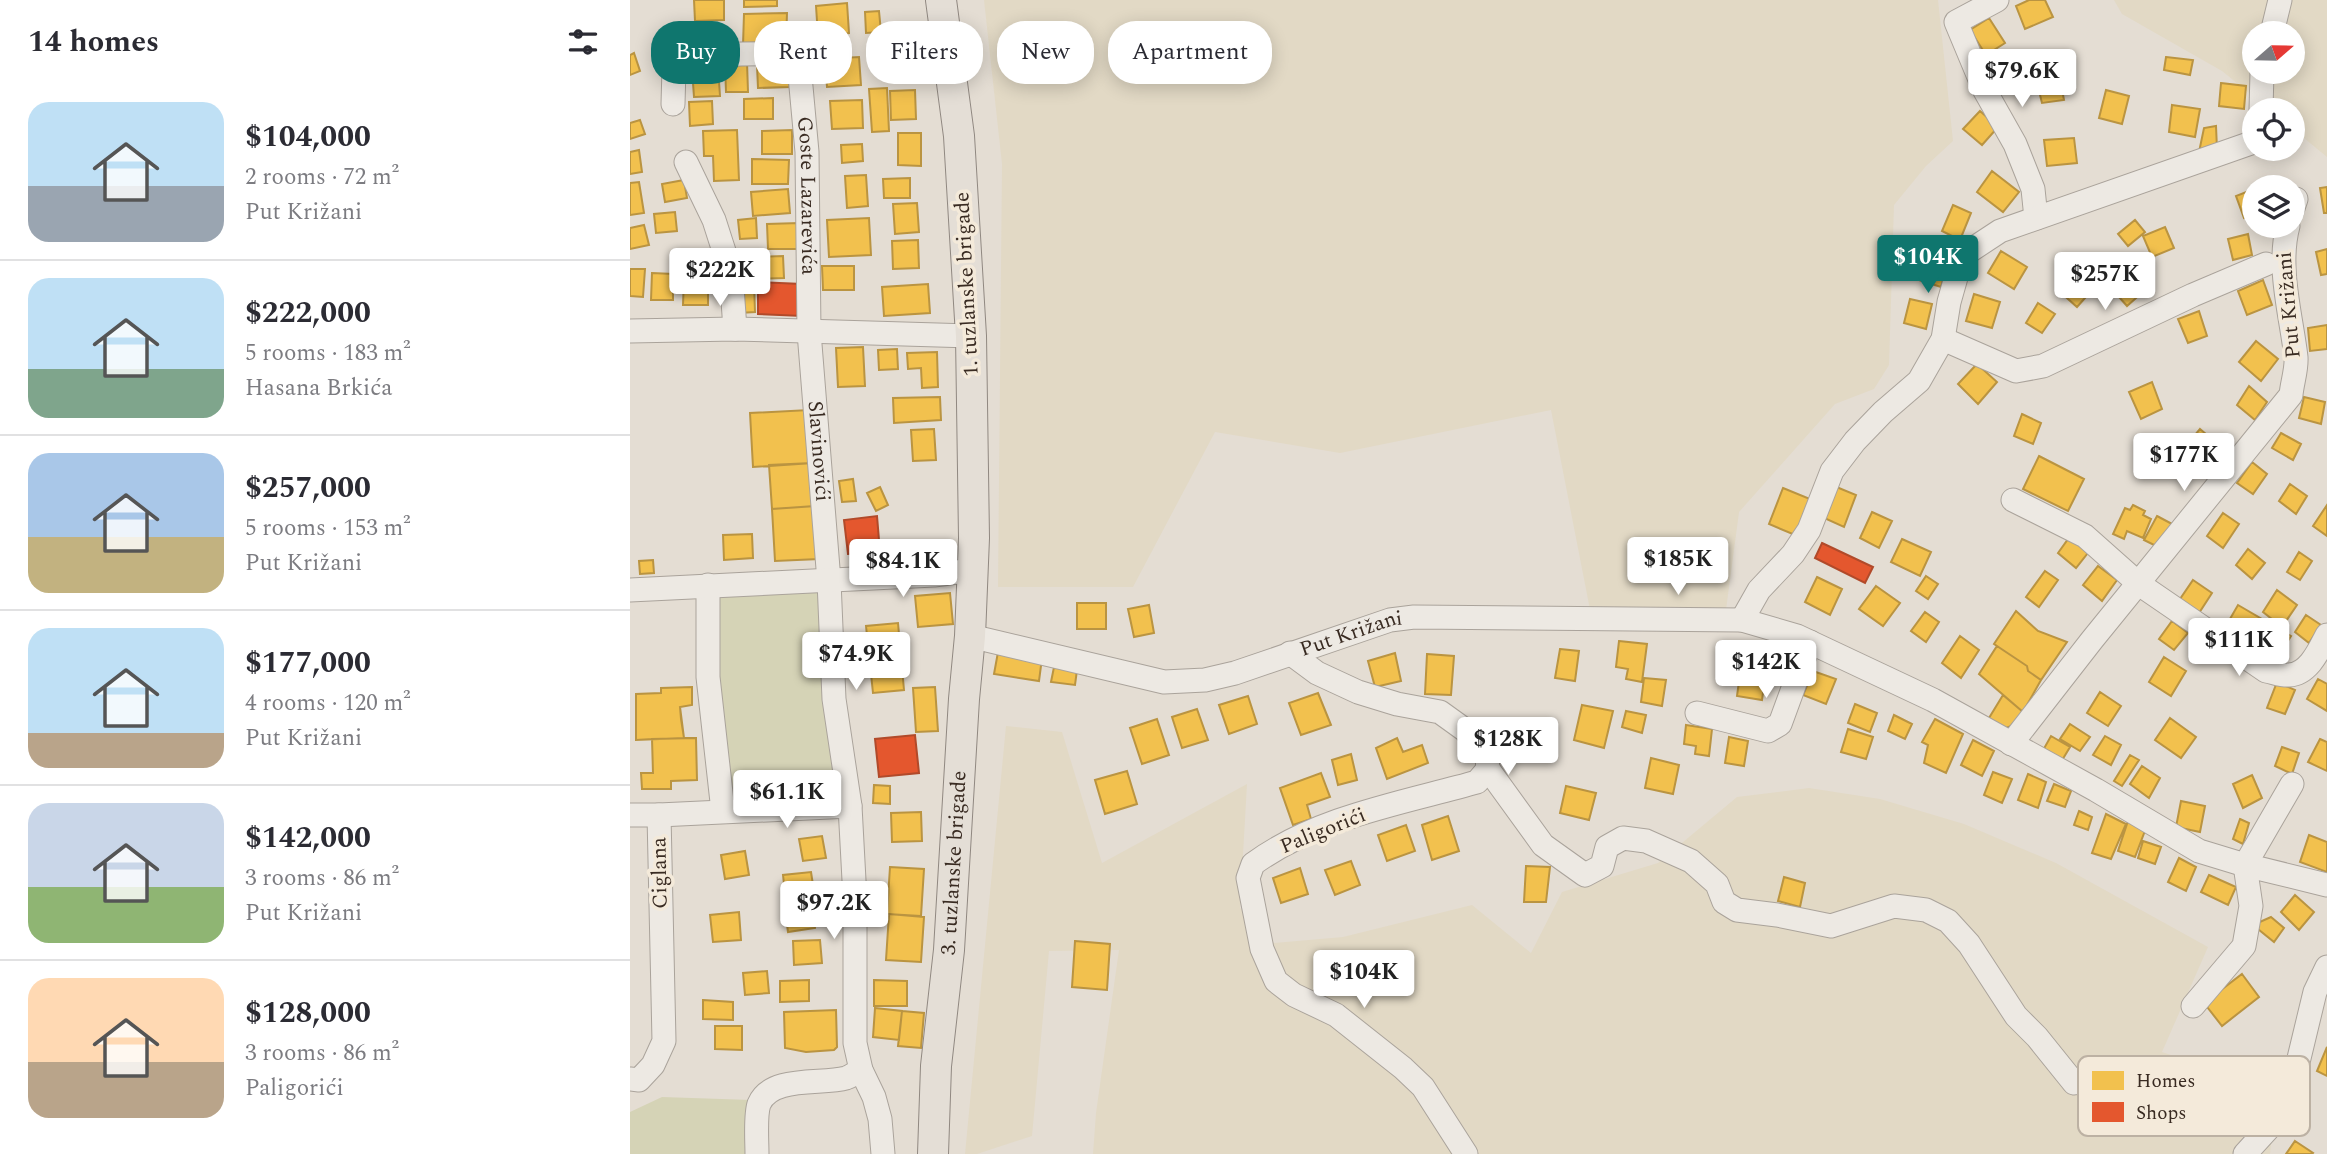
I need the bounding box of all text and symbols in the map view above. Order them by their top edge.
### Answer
text: 14 homes [28,19,159,65]
chip: Buy [651,21,740,84]
chip: Rent [754,21,852,84]
chip: Filters [866,21,983,84]
chip: New [997,21,1094,84]
chip: Apartment [1108,21,1272,84]
north arrow [2242,21,2305,84]
map controls [2242,21,2305,238]
icon: filters [564,23,602,61]
pin: $79.6K [1965,50,2079,109]
text: $79.6K [1984,54,2060,89]
button: locate [2242,98,2305,161]
text: $104,000 [245,114,371,160]
street label: Goste Lazarevića [788,115,824,276]
icon: home [84,130,168,214]
text: 2 rooms · 72 m² [245,160,399,195]
button: layers [2242,175,2305,238]
street label: 1. tuzlanske brigade [946,191,988,377]
text: Put Križani [245,195,362,230]
pin: $104K [1879,236,1977,295]
text: $104K [1893,240,1963,275]
pin: $222K [671,248,769,308]
street label: Put Križani [2268,250,2310,360]
pin: $257K [2056,252,2154,312]
text: $222K [685,253,755,288]
text: $257K [2070,257,2140,292]
text: $222,000 [245,290,371,336]
icon: home [84,306,168,390]
text: 5 rooms · 183 m² [245,336,411,371]
text: Hasana Brkića [245,371,392,406]
street label: Slavinovići [799,400,839,503]
pin: $177K [2135,434,2233,493]
text: $177K [2149,438,2219,473]
text: $257,000 [245,465,371,511]
icon: home [84,481,168,565]
text: 5 rooms · 153 m² [245,511,411,546]
pin: $185K [1629,538,1727,597]
pin: $84.1K [846,540,960,599]
text: $185K [1643,542,1713,577]
text: $84.1K [865,544,941,579]
text: Put Križani [245,546,362,581]
street label: Put Križani [1295,603,1404,666]
pin: $111K [2190,618,2288,678]
text: $111K [2204,623,2274,658]
pin: $74.9K [799,632,913,692]
text: $74.9K [818,637,894,672]
text: $177,000 [245,640,371,686]
pin: $142K [1717,640,1815,700]
text: $142K [1731,645,1801,680]
icon: home [84,656,168,740]
text: 4 rooms · 120 m² [245,686,411,721]
pin: $128K [1459,718,1557,777]
text: Put Križani [245,721,362,756]
text: $128K [1473,722,1543,757]
pin: $61.1K [730,770,844,830]
street label: 3. tuzlanske brigade [933,770,976,956]
text: $61.1K [749,775,825,810]
street label: Paligorići [1275,799,1371,863]
text: $142,000 [245,815,371,861]
icon: home [84,831,168,915]
street label: Ciglana [643,836,677,909]
text: 3 rooms · 86 m² [245,861,399,896]
pin: $97.2K [777,881,891,941]
text: $97.2K [796,886,872,921]
text: Put Križani [245,896,362,931]
pin: $104K [1315,950,1413,1010]
text: $104K [1329,955,1399,990]
text: $128,000 [245,990,371,1036]
icon: home [84,1006,168,1090]
text: 3 rooms · 86 m² [245,1036,399,1071]
legend [2078,1056,2310,1136]
text: Homes [2136,1067,2195,1096]
text: Paligorići [245,1071,344,1106]
text: Shops [2136,1099,2186,1128]

